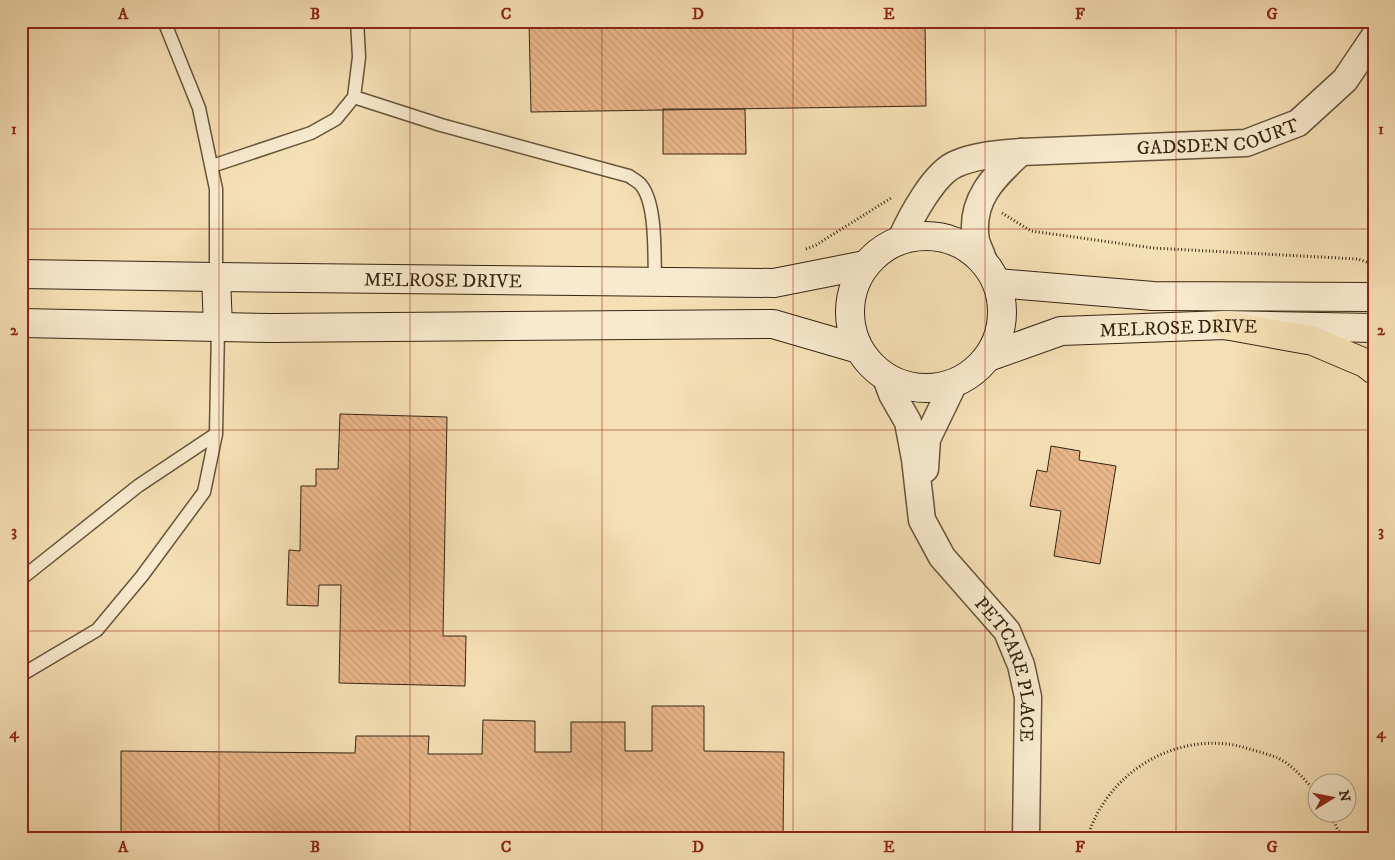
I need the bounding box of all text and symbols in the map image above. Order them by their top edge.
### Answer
text: A [117,4,129,24]
text: B [310,4,320,24]
text: C [501,4,511,24]
text: D [692,4,704,24]
text: E [883,4,895,24]
text: F [1075,4,1085,24]
text: G [1266,4,1278,24]
street label: GADSDEN COURT [1136,114,1303,160]
text: 1 [11,119,17,139]
text: 1 [1378,119,1384,139]
street label: MELROSE DRIVE [364,269,522,293]
street label: MELROSE DRIVE [1099,315,1258,343]
text: 2 [10,320,19,340]
text: 2 [1377,320,1386,340]
text: 3 [11,521,17,541]
text: 3 [1378,521,1384,541]
street label: PETCARE PLACE [969,593,1039,742]
text: 4 [8,723,19,743]
text: 4 [1375,723,1386,743]
north arrow [1308,772,1358,822]
text: N [1334,789,1354,804]
text: A [117,837,129,857]
text: B [310,837,320,857]
text: C [501,837,511,857]
text: D [692,837,704,857]
text: E [883,837,895,857]
text: F [1075,837,1085,857]
text: G [1266,837,1278,857]

